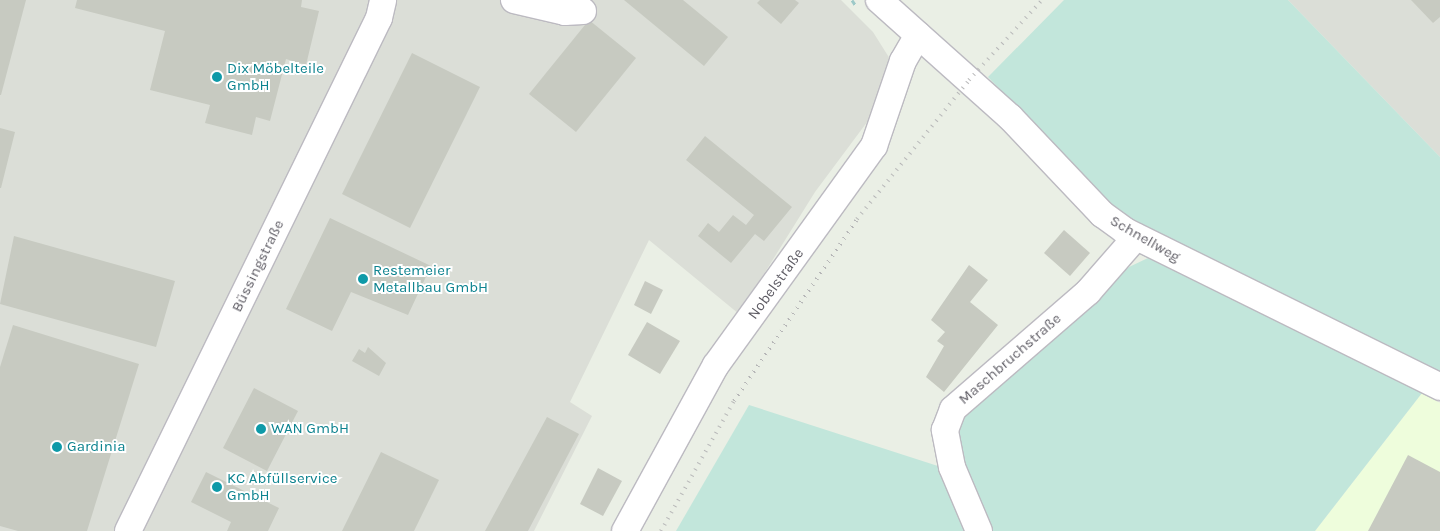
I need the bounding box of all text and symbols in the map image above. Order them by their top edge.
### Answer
place label: Dix Möbelteile GmbH [227,59,324,94]
marker: Dix Möbelteile GmbH [211,71,223,83]
street label: Schnellweg [1107,212,1183,266]
street label: Büssingstraße [228,217,288,315]
street label: Nobelstraße [744,245,808,323]
place label: Restemeier Metallbau GmbH [373,261,488,296]
marker: Restemeier Metallbau GmbH [357,273,369,285]
street label: Maschbruchstraße [955,310,1065,408]
place label: WAN GmbH [271,420,349,438]
marker: WAN GmbH [255,423,267,435]
place label: Gardinia [67,438,125,456]
marker: Gardinia [51,441,63,453]
place label: KC Abfüllservice GmbH [227,469,337,504]
marker: KC Abfüllservice GmbH [211,481,223,493]

